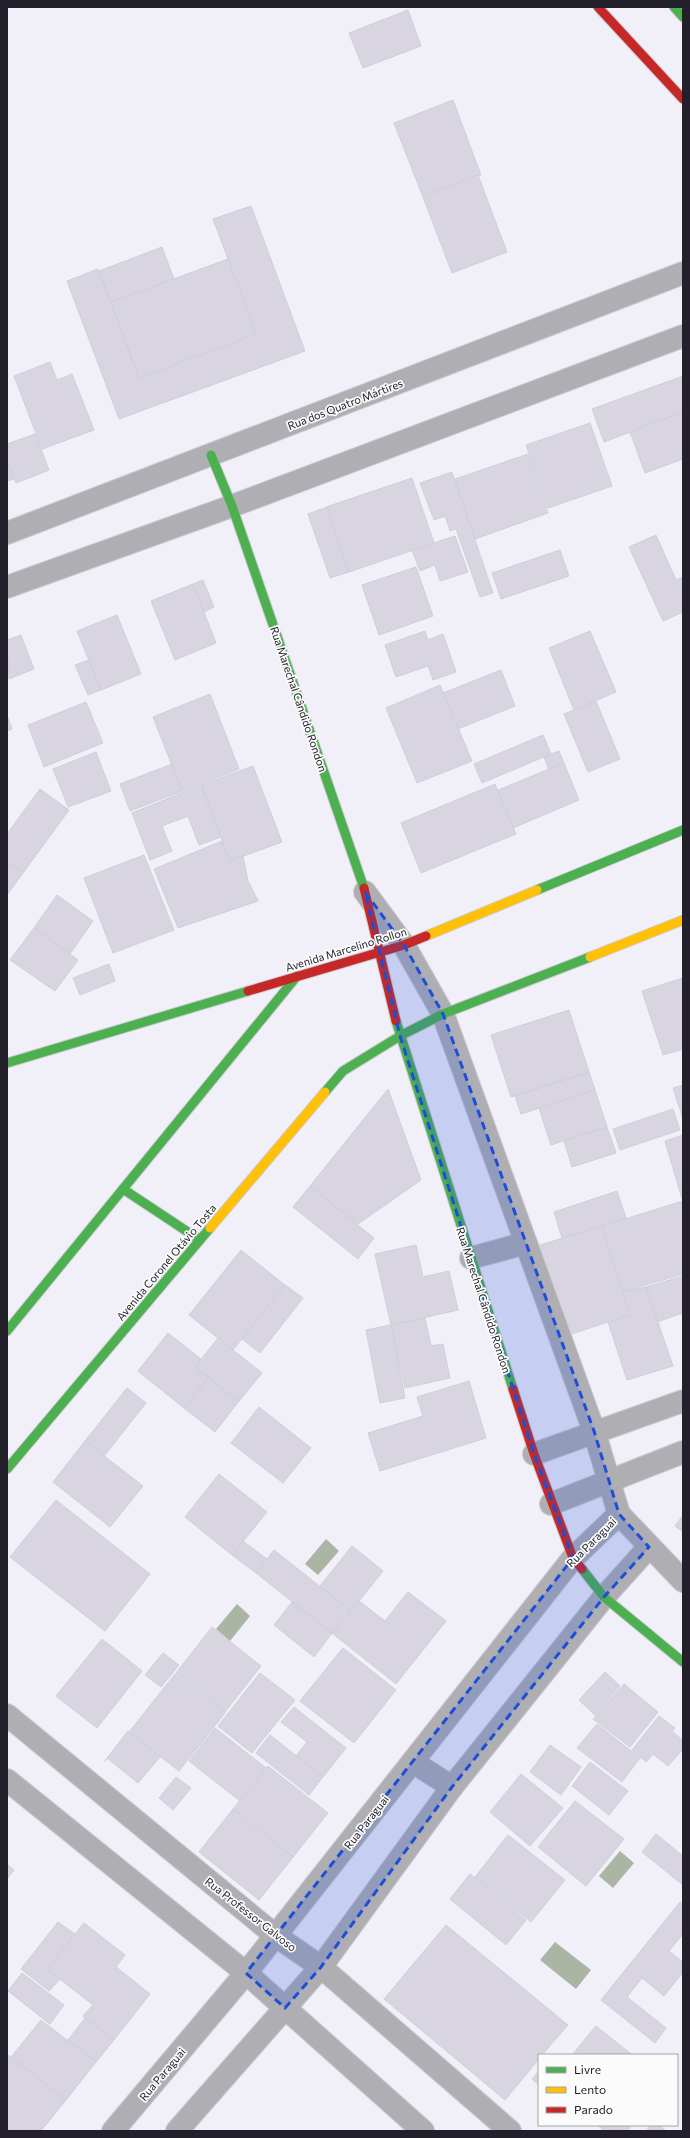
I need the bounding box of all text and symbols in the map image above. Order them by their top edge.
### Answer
street label: Rua dos Quatro Mártires [286,376,404,432]
street label: Rua Marechal Cândido Rondon [268,625,330,773]
street label: Avenida Marcelino Rollon [284,924,408,974]
street label: Avenida Coronel Otávio Tosta [114,1201,218,1323]
street label: Rua Marechal Cândido Rondon [454,1225,514,1375]
street label: Rua Paraguai [564,1514,619,1569]
street label: Rua Paraguai [341,1792,391,1851]
street label: Rua Professor Galvoso [203,1874,299,1954]
street label: Rua Paraguai [136,2045,188,2103]
legend [538,2054,678,2126]
text: Livre [574,2062,601,2076]
text: Lento [574,2082,606,2096]
text: Parado [574,2102,613,2116]

